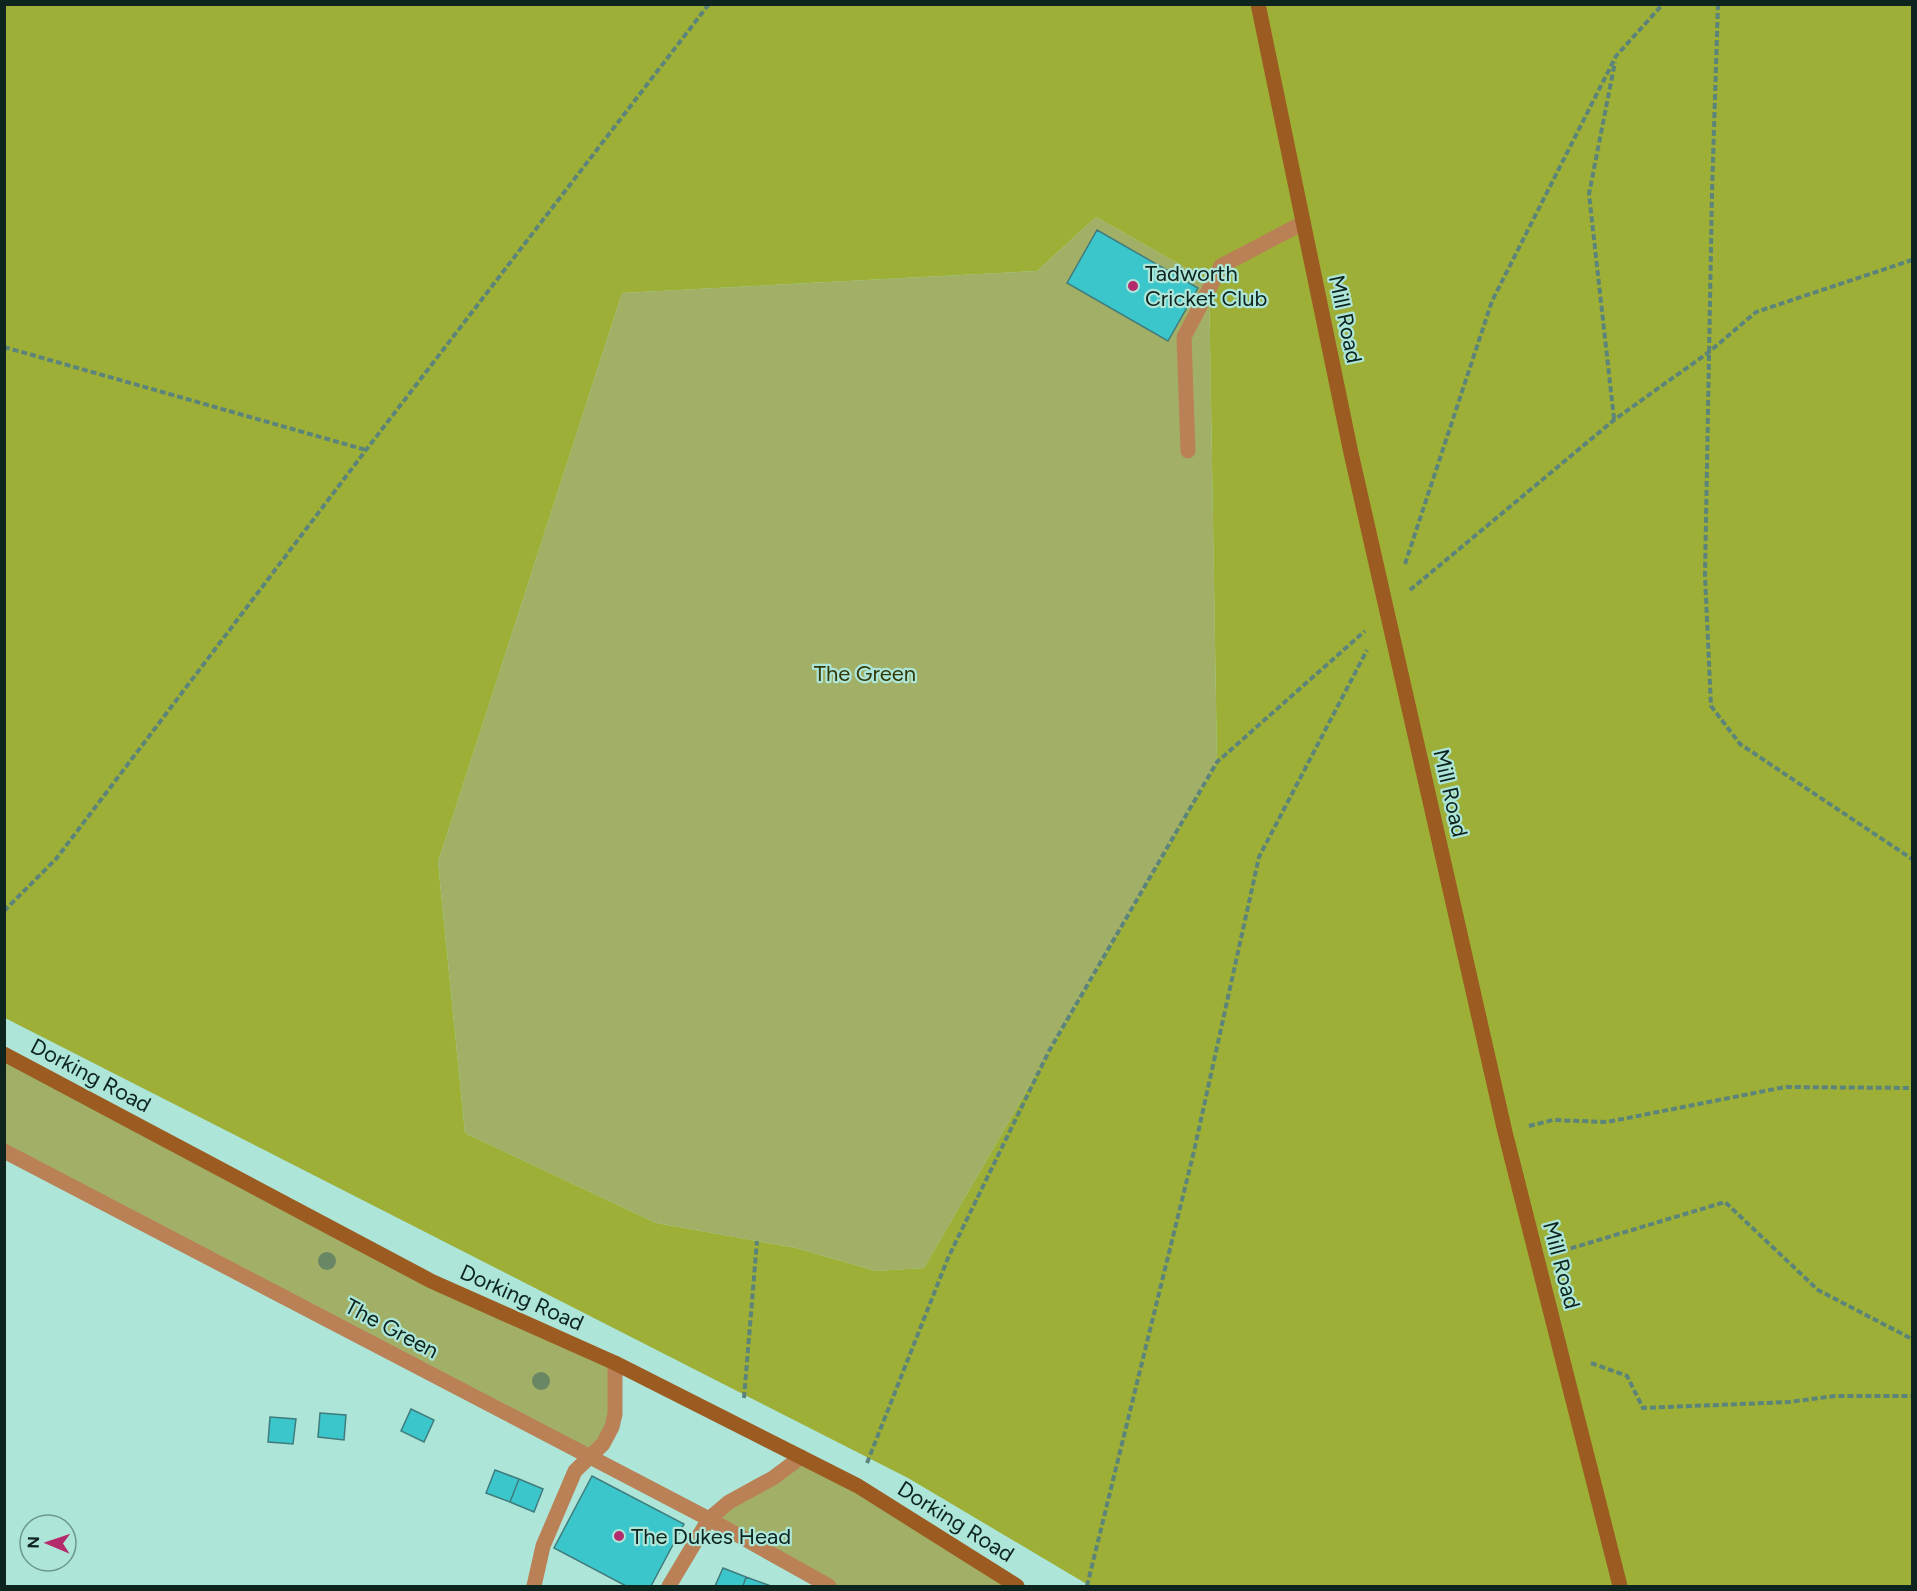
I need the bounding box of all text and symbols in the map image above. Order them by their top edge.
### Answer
place label: Tadworth Cricket Club [1145,260,1267,312]
street label: Mill Road [1323,273,1368,366]
marker: Tadworth Cricket Club [1126,279,1140,293]
park label: The Green [814,660,916,687]
street label: Mill Road [1427,746,1474,840]
street label: Dorking Road [26,1032,156,1118]
street label: Mill Road [1537,1218,1586,1312]
street label: Dorking Road [456,1258,588,1337]
street label: The Green [340,1293,443,1364]
street label: Dorking Road [892,1475,1019,1568]
north arrow [18,1513,78,1573]
place label: The Dukes Head [631,1523,791,1550]
marker: The Dukes Head [612,1529,626,1543]
text: N [24,1536,43,1549]

